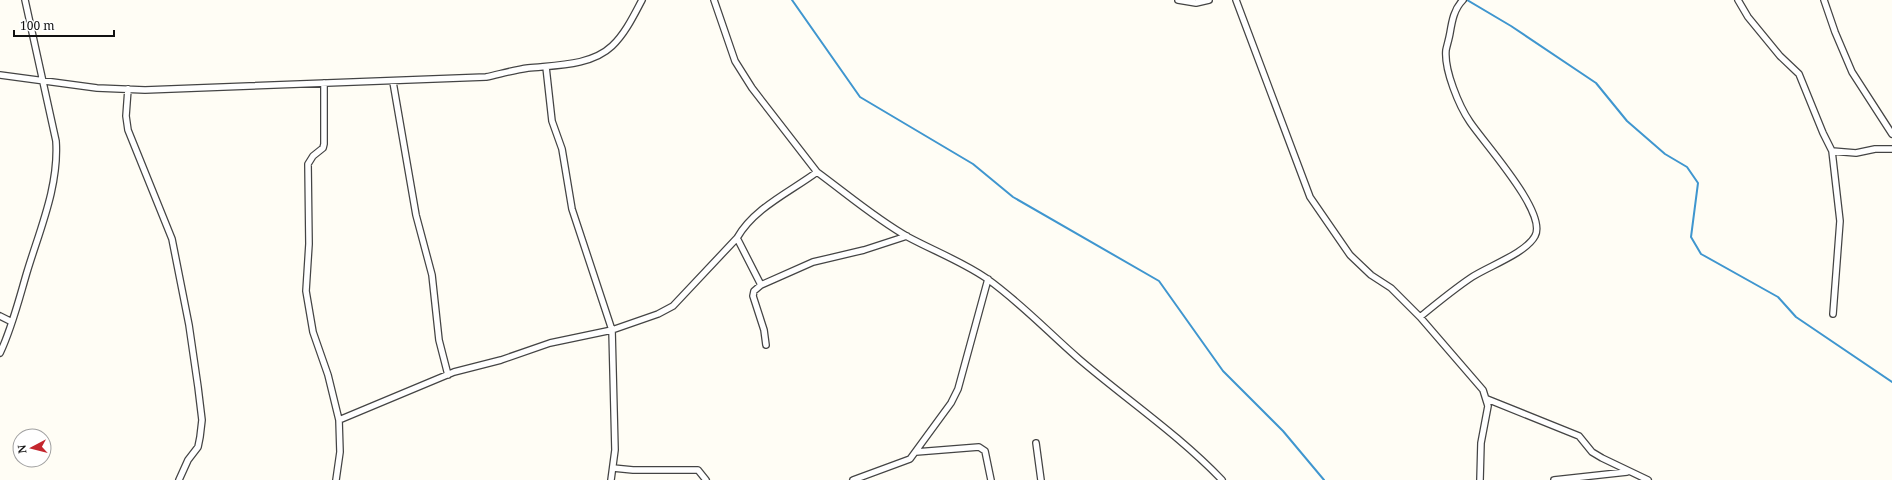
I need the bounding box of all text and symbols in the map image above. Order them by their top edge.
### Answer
scale bar [14,12,114,38]
text: 100 m [20,17,55,34]
north arrow [12,428,52,468]
text: N [14,444,30,454]

